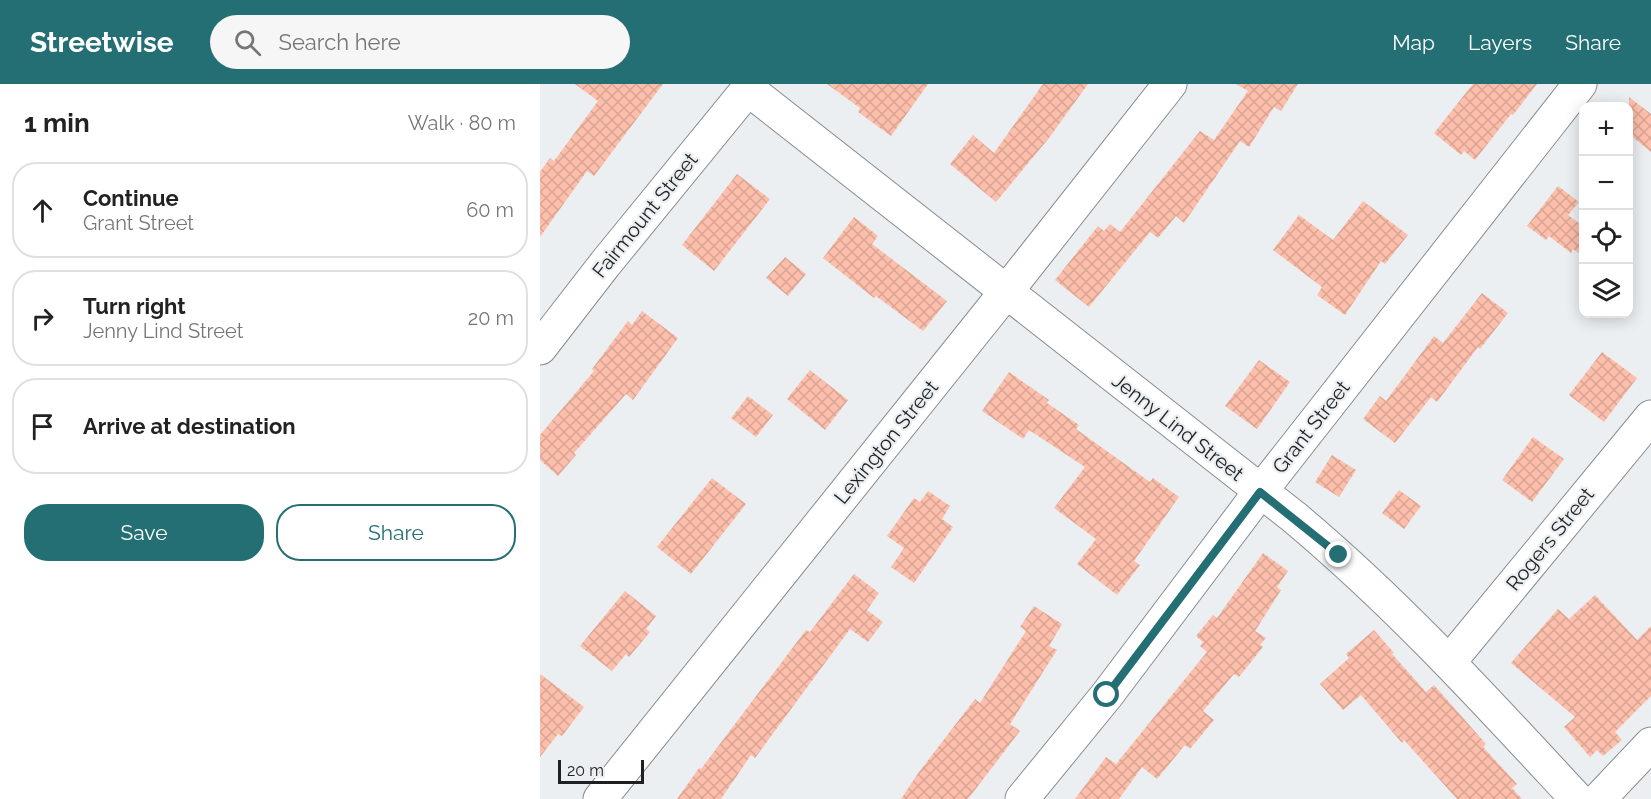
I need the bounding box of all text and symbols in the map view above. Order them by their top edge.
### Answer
search box [210,15,630,69]
text: Streetwise [30,26,174,59]
icon: search [231,26,264,59]
text: Search here [279,29,401,55]
text: Map [1392,30,1435,55]
text: Layers [1468,30,1532,55]
text: Share [1565,30,1621,55]
map controls [1579,102,1633,318]
button: + [1579,102,1633,156]
text: 1 min [24,108,90,138]
text: Walk · 80 m [408,111,516,135]
street label: Fairmount Street [587,147,703,282]
button: − [1579,156,1633,210]
text: Continue [83,185,179,211]
icon: ahead [26,194,59,227]
text: 60 m [466,198,514,222]
button: locate [1579,210,1633,264]
text: Grant Street [83,211,194,235]
button: layers [1579,264,1633,318]
text: Turn right [83,293,186,319]
icon: right [26,302,59,335]
text: 20 m [468,306,514,330]
text: Jenny Lind Street [83,319,243,343]
street label: Jenny Lind Street [1107,368,1249,486]
street label: Lexington Street [829,375,943,509]
street label: Grant Street [1267,376,1355,478]
icon: arrive [26,410,59,443]
text: Arrive at destination [83,413,296,439]
street label: Rogers Street [1501,482,1599,595]
button: Save [24,504,264,561]
button: Share [276,504,516,561]
route end [1325,541,1351,567]
route start [1093,681,1119,707]
scale bar [558,757,644,784]
text: 20 m [567,761,604,780]

